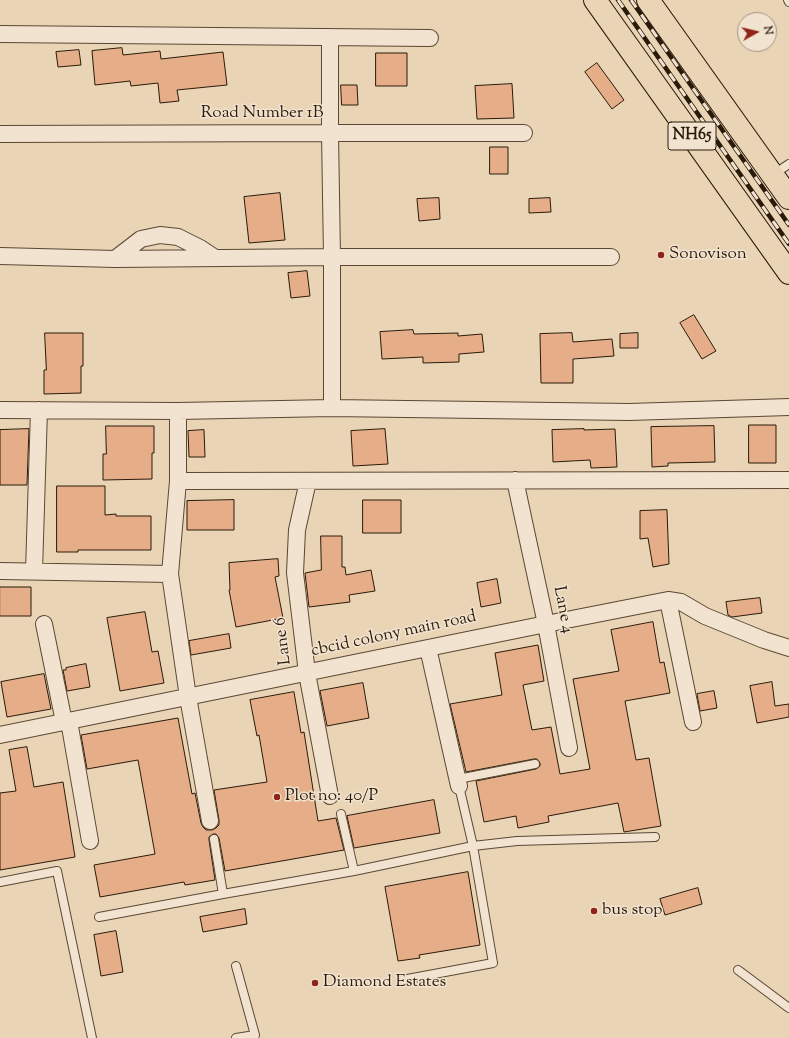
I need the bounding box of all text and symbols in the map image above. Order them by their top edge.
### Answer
north arrow [737,12,777,52]
text: N [759,25,776,36]
street label: Road Number 1B [201,104,323,124]
road number: NH65 [668,122,716,150]
place label: Sonovison [669,245,747,265]
marker: Sonovison [656,250,666,260]
street label: Lane 4 [547,584,577,636]
street label: cbcid colony main road [310,608,478,662]
street label: Lane 6 [271,616,297,666]
place label: Plot no: 40/P [285,787,378,807]
marker: Plot no: 40/P [272,792,282,802]
place label: bus stop [602,901,662,921]
marker: bus stop [589,906,599,916]
place label: Diamond Estates [323,973,446,993]
marker: Diamond Estates [310,978,320,988]

